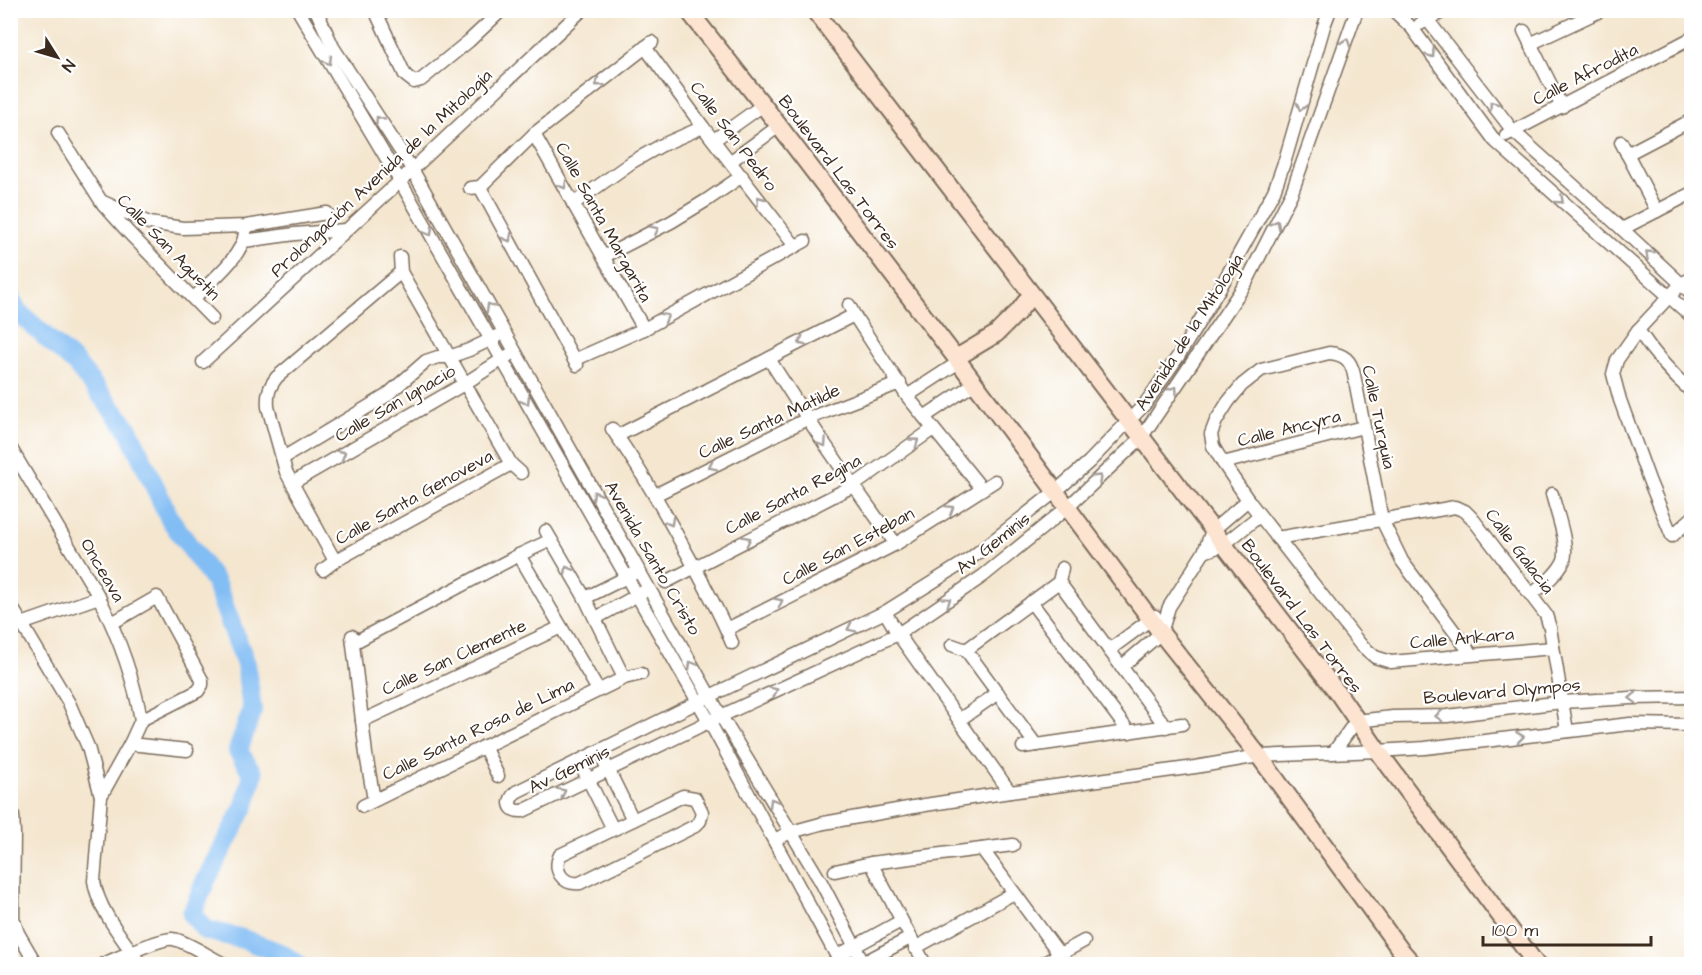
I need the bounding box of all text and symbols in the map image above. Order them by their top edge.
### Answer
north arrow [27,27,87,87]
one-way arrow [1339,37,1352,48]
street label: Calle Afrodita [1528,37,1642,112]
one-way arrow [1424,48,1435,59]
text: N [56,55,80,76]
one-way arrow [320,55,332,65]
street label: Prolongación Avenida de la Mitología [265,64,498,284]
one-way arrow [594,76,605,87]
street label: Calle San Pedro [684,76,783,197]
street label: Boulevard Las Torres [772,90,905,255]
one-way arrow [1296,101,1309,111]
one-way arrow [1489,101,1500,112]
one-way arrow [375,116,387,126]
street label: Calle Santa Margarita [548,138,658,307]
one-way arrow [555,179,567,189]
street label: Calle San Agustín [110,189,226,307]
one-way arrow [1553,193,1564,204]
one-way arrow [756,195,767,206]
one-way arrow [1269,220,1280,231]
one-way arrow [422,226,433,236]
one-way arrow [649,226,660,237]
one-way arrow [501,232,512,242]
street label: Avenida de la Mitología [1129,249,1250,416]
one-way arrow [1645,250,1655,261]
one-way arrow [485,303,497,313]
one-way arrow [658,313,669,324]
one-way arrow [797,334,808,346]
street label: Calle San Ignacio [330,359,461,449]
street label: Calle Turquia [1355,363,1402,471]
street label: Calle Santa Matilde [694,378,844,465]
one-way arrow [1167,385,1178,396]
one-way arrow [518,395,530,405]
street label: Calle Ancyra [1235,404,1344,454]
one-way arrow [816,436,827,447]
one-way arrow [908,438,919,449]
street label: Calle Santa Genoveva [331,444,498,551]
street label: Calle Santa Regina [721,448,866,542]
one-way arrow [336,450,347,461]
one-way arrow [707,459,718,471]
one-way arrow [1091,474,1101,485]
street label: Avenida Santo Cristo [598,477,707,640]
one-way arrow [592,491,603,501]
street label: Calle San Esteban [778,501,919,592]
street label: Calle Galacia [1479,503,1560,599]
one-way arrow [944,505,954,517]
street label: Av Geminis [951,507,1036,580]
one-way arrow [663,516,674,526]
street label: Onceava [74,534,131,607]
street label: Boulevard Las Torres [1235,534,1368,699]
one-way arrow [741,536,751,547]
one-way arrow [564,566,576,576]
one-way arrow [940,597,951,608]
one-way arrow [773,598,784,610]
street label: Calle San Clemente [378,613,531,702]
one-way arrow [847,620,858,632]
street label: Calle Ankara [1409,621,1515,655]
one-way arrow [688,661,699,671]
street label: Calle Santa Rosa de Lima [378,672,578,787]
street label: Boulevard Olympos [1423,672,1582,712]
one-way arrow [768,686,779,698]
one-way arrow [1629,691,1638,704]
one-way arrow [1434,710,1443,722]
one-way arrow [1515,731,1524,743]
street label: Av Geminis [524,739,614,800]
one-way arrow [556,788,567,800]
one-way arrow [768,798,780,808]
scale bar [1483,909,1651,947]
text: 100 m [1492,918,1538,943]

